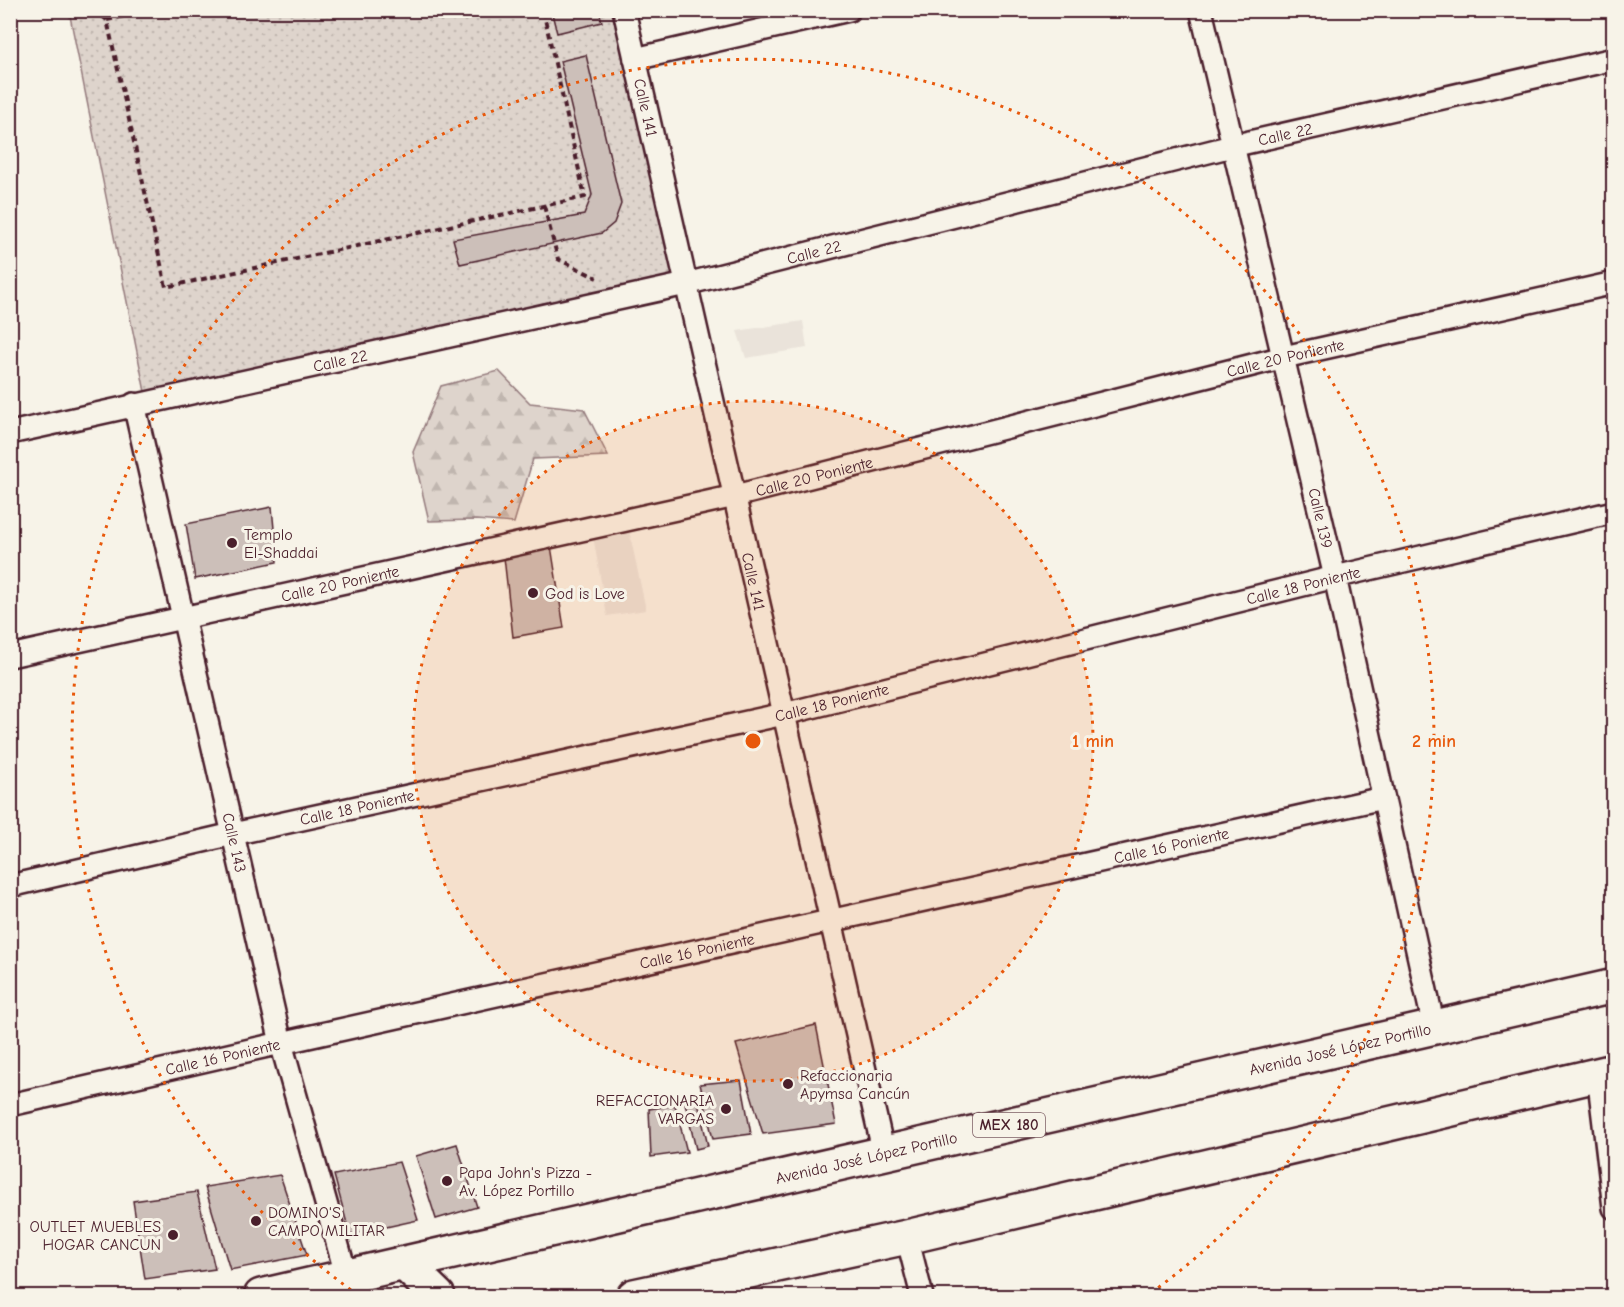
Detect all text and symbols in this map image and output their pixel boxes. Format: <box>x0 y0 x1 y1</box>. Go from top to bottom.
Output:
street label: Calle 141 <box>630 77 660 138</box>
street label: Calle 22 <box>1257 120 1314 150</box>
street label: Calle 22 <box>785 237 843 268</box>
street label: Calle 20 Poniente <box>1225 336 1346 381</box>
street label: Calle 22 <box>311 346 369 376</box>
street label: Calle 20 Poniente <box>754 453 875 500</box>
street label: Calle 139 <box>1304 486 1336 550</box>
place label: Templo El-Shaddai <box>244 526 318 562</box>
marker: Templo El-Shaddai <box>225 536 239 550</box>
street label: Calle 141 <box>738 551 768 612</box>
street label: Calle 20 Poniente <box>280 562 401 606</box>
street label: Calle 18 Poniente <box>1245 563 1362 609</box>
place label: God is Love <box>545 585 625 603</box>
marker: God is Love <box>526 586 540 600</box>
street label: Calle 18 Poniente <box>773 680 891 726</box>
centre of rings <box>743 731 763 751</box>
text: 1 min <box>1072 731 1114 752</box>
text: 2 min <box>1412 731 1456 752</box>
street label: Calle 18 Poniente <box>298 787 416 829</box>
street label: Calle 143 <box>218 811 249 874</box>
street label: Calle 16 Poniente <box>1112 825 1231 868</box>
street label: Calle 16 Poniente <box>638 930 756 973</box>
street label: Avenida José López Portillo <box>1248 1020 1433 1079</box>
street label: Calle 16 Poniente <box>164 1036 282 1079</box>
place label: Refaccionaria Apymsa Cancún <box>800 1067 910 1103</box>
marker: Refaccionaria Apymsa Cancún <box>781 1077 795 1091</box>
place label: REFACCIONARIA VARGAS <box>596 1092 714 1128</box>
marker: REFACCIONARIA VARGAS <box>719 1102 733 1116</box>
road number: MEX 180 <box>973 1113 1045 1137</box>
street label: Avenida José López Portillo <box>774 1129 959 1188</box>
place label: Papa John's Pizza - Av. López Portillo <box>459 1164 592 1200</box>
marker: Papa John's Pizza - Av. López Portillo <box>440 1174 454 1188</box>
place label: DOMINO'S CAMPO MILITAR <box>268 1204 385 1240</box>
marker: DOMINO'S CAMPO MILITAR <box>249 1214 263 1228</box>
place label: OUTLET MUEBLES HOGAR CANCUN <box>29 1218 161 1254</box>
marker: OUTLET MUEBLES HOGAR CANCUN <box>166 1228 180 1242</box>

